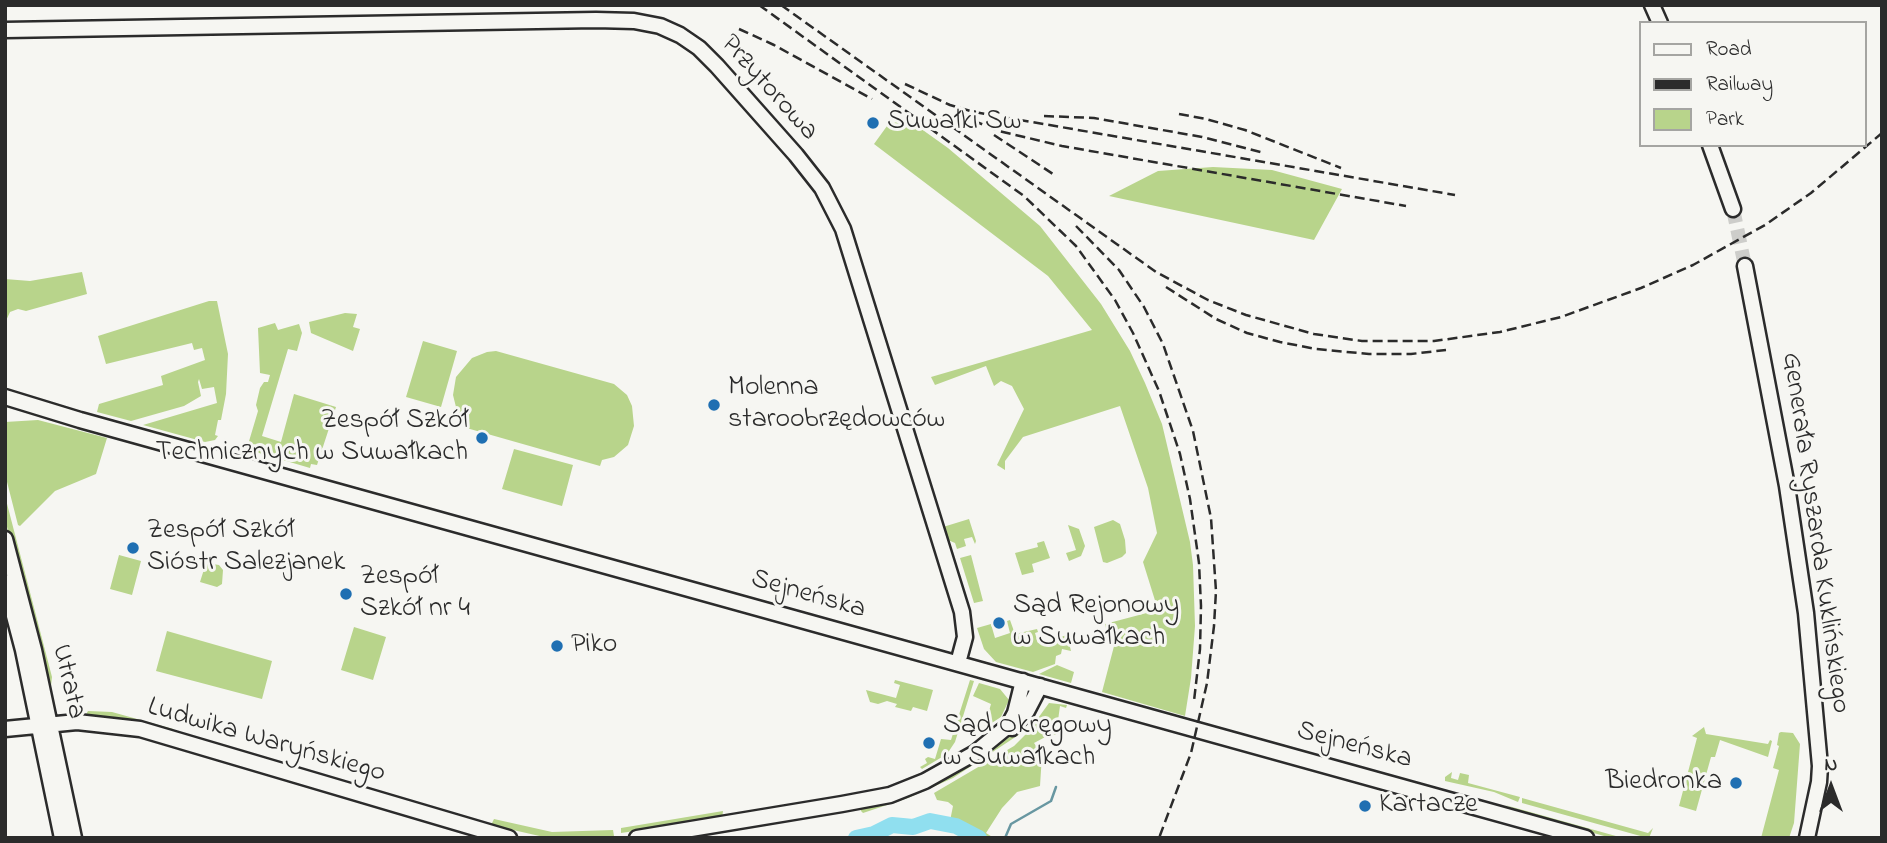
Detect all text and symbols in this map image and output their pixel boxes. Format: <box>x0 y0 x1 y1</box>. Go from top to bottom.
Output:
legend <box>1638 21 1866 147</box>
street label: Przytorowa <box>712 29 824 149</box>
text: Road <box>1706 35 1752 65</box>
text: Railway <box>1706 70 1773 100</box>
text: Park <box>1706 105 1744 135</box>
place label: Suwałki Sw <box>887 106 1021 140</box>
marker: Suwałki Sw <box>865 115 881 131</box>
street label: Generała Ryszarda Kuklińskiego <box>1772 350 1856 716</box>
place label: Molenna staroobrzędowców <box>728 372 945 438</box>
marker: Molenna staroobrzędowców <box>706 397 722 413</box>
place label: Zespół Szkół Technicznych w Suwałkach <box>155 405 468 471</box>
marker: Zespół Szkół Technicznych w Suwałkach <box>474 430 490 446</box>
place label: Zespół Szkół Sióstr Salezjanek <box>147 515 345 581</box>
marker: Zespół Szkół Sióstr Salezjanek <box>125 540 141 556</box>
place label: Zespół Szkół nr 4 <box>360 561 470 627</box>
street label: Sejneńska <box>747 564 869 628</box>
marker: Zespół Szkół nr 4 <box>338 586 354 602</box>
place label: Sąd Rejonowy w Suwałkach <box>1013 590 1179 656</box>
marker: Sąd Rejonowy w Suwałkach <box>991 615 1007 631</box>
place label: Piko <box>571 629 617 663</box>
marker: Piko <box>549 638 565 654</box>
street label: Utrata <box>42 641 92 723</box>
street label: Ludwika Waryńskiego <box>143 692 389 792</box>
place label: Sąd Okręgowy w Suwałkach <box>943 710 1112 776</box>
street label: Sejneńska <box>1293 716 1415 778</box>
marker: Sąd Okręgowy w Suwałkach <box>921 735 937 751</box>
north arrow <box>1796 752 1866 822</box>
text: N <box>1825 752 1837 779</box>
place label: Biedronka <box>1605 766 1722 800</box>
marker: Biedronka <box>1728 775 1744 791</box>
place label: Kartacze <box>1379 789 1478 823</box>
marker: Kartacze <box>1357 798 1373 814</box>

